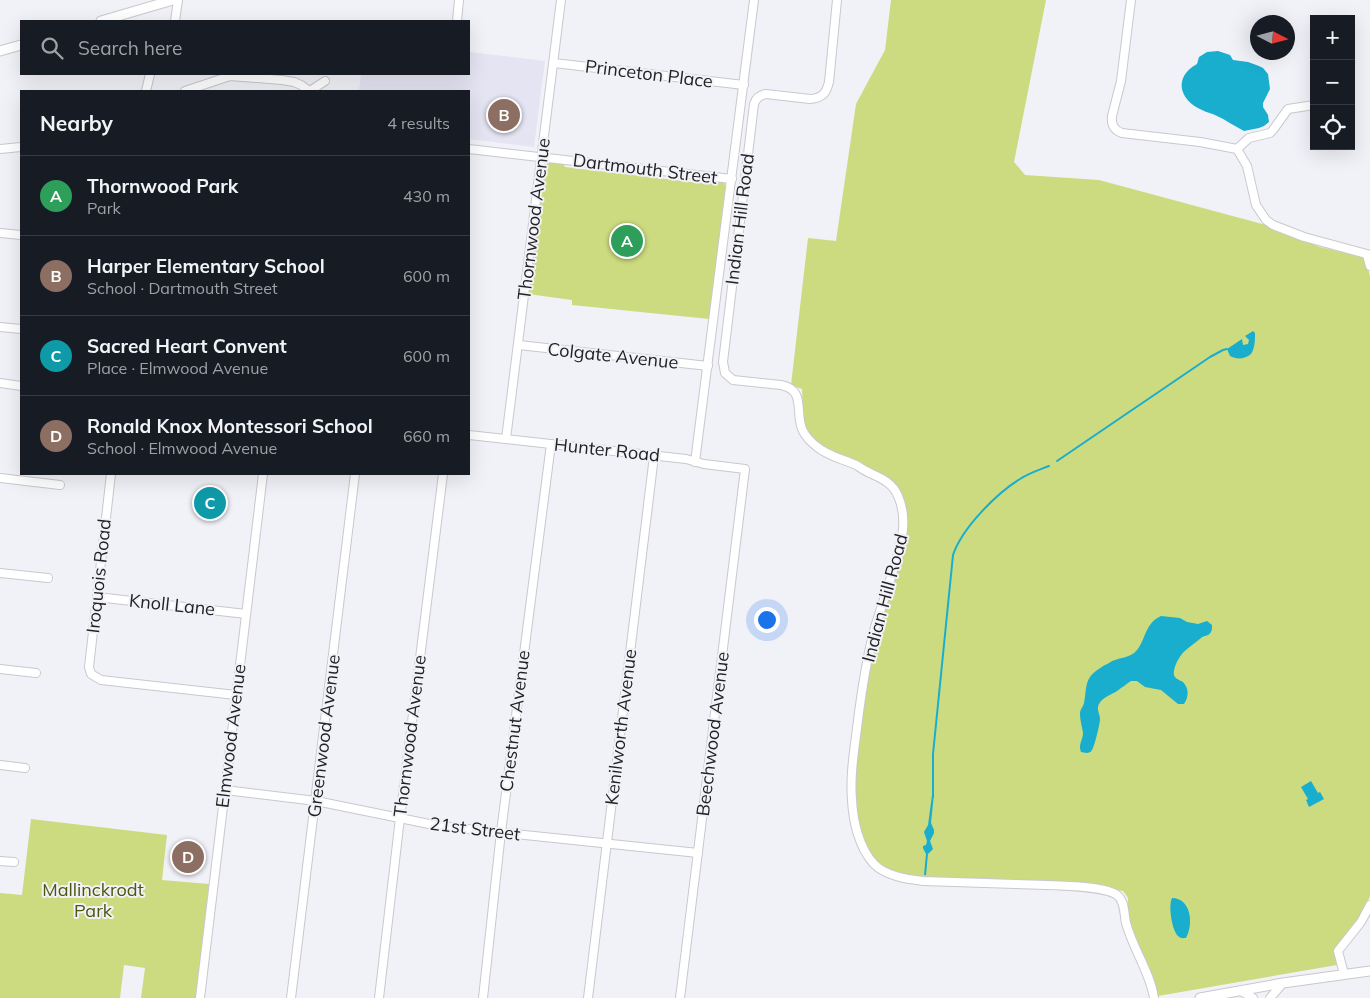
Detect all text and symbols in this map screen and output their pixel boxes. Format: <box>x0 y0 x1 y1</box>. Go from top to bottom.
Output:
north arrow <box>1250 15 1295 60</box>
map controls <box>1310 15 1355 150</box>
button: + <box>1310 15 1355 60</box>
search box <box>20 20 470 75</box>
icon: search <box>38 34 66 62</box>
text: Search here <box>78 36 182 60</box>
street label: Princeton Place <box>584 54 714 93</box>
button: − <box>1310 60 1355 105</box>
pin: B <box>488 96 520 134</box>
button: locate <box>1310 105 1355 150</box>
text: Nearby <box>40 110 113 136</box>
text: 4 results <box>387 113 450 133</box>
street label: Thornwood Avenue <box>512 137 555 301</box>
street label: Dartmouth Street <box>572 148 719 189</box>
street label: Indian Hill Road <box>720 152 759 286</box>
text: Thornwood Park <box>87 174 238 198</box>
text: A <box>50 186 62 206</box>
text: 430 m <box>403 186 450 206</box>
text: Park <box>87 198 121 218</box>
pin: A <box>611 222 643 260</box>
text: Harper Elementary School <box>87 254 325 278</box>
text: B <box>50 266 62 286</box>
text: 600 m <box>403 266 450 286</box>
text: School · Dartmouth Street <box>87 278 278 298</box>
text: Sacred Heart Convent <box>87 334 287 358</box>
street label: Colgate Avenue <box>547 337 680 374</box>
text: C <box>51 346 61 366</box>
text: 600 m <box>403 346 450 366</box>
text: Place · Elmwood Avenue <box>87 358 268 378</box>
text: Ronald Knox Montessori School <box>87 414 373 438</box>
text: D <box>50 426 62 446</box>
text: 660 m <box>403 426 450 446</box>
street label: Hunter Road <box>553 433 661 466</box>
text: School · Elmwood Avenue <box>87 438 277 458</box>
pin: C <box>194 484 226 522</box>
street label: Iroquois Road <box>81 518 116 634</box>
street label: Indian Hill Road <box>856 531 913 665</box>
street label: Knoll Lane <box>128 589 216 620</box>
your location <box>754 607 780 633</box>
street label: Kenilworth Avenue <box>600 648 641 806</box>
street label: Chestnut Avenue <box>494 649 535 793</box>
street label: Beechwood Avenue <box>691 650 734 817</box>
street label: Greenwood Avenue <box>302 653 345 819</box>
street label: Thornwood Avenue <box>388 654 431 818</box>
street label: Elmwood Avenue <box>210 663 251 809</box>
street label: 21st Street <box>428 812 522 845</box>
pin: D <box>172 838 204 876</box>
park label: Mallinckrodt Park <box>42 878 144 922</box>

